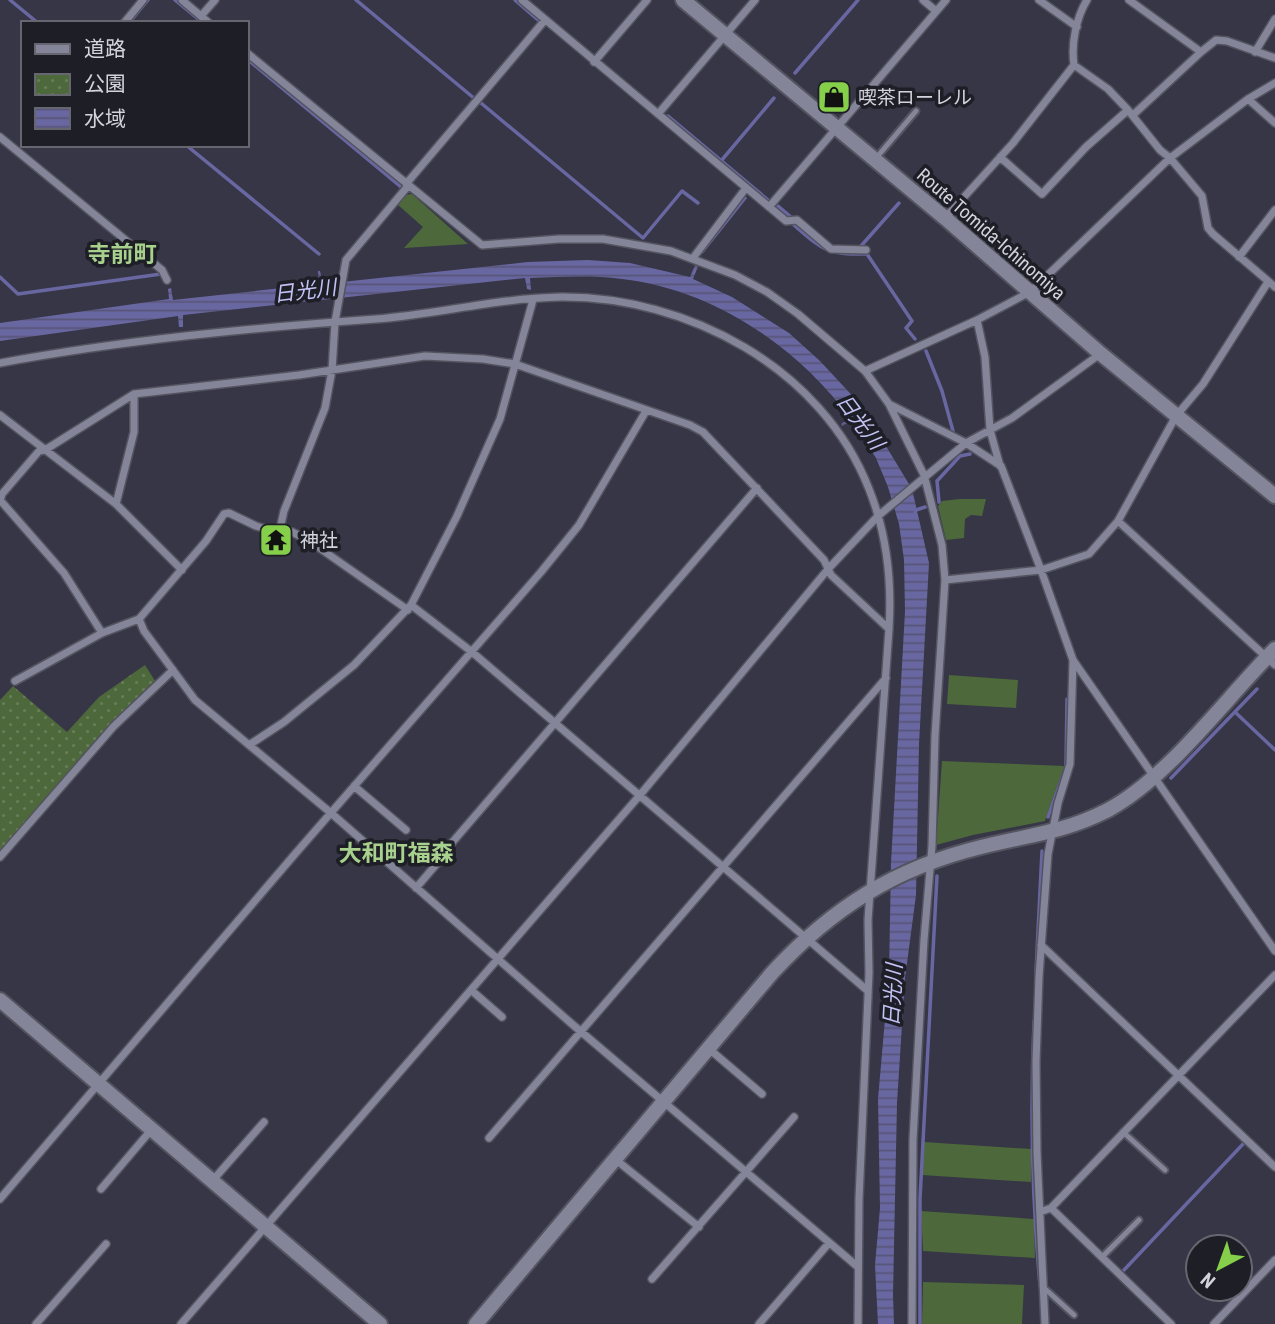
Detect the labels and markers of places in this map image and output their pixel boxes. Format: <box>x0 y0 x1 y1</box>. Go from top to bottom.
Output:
shop icon: 喫茶ローレル <box>815 78 853 116</box>
place label: 喫茶ローレル <box>858 86 972 109</box>
temple icon: 神社 <box>257 521 295 559</box>
place label: 神社 <box>300 529 338 552</box>

